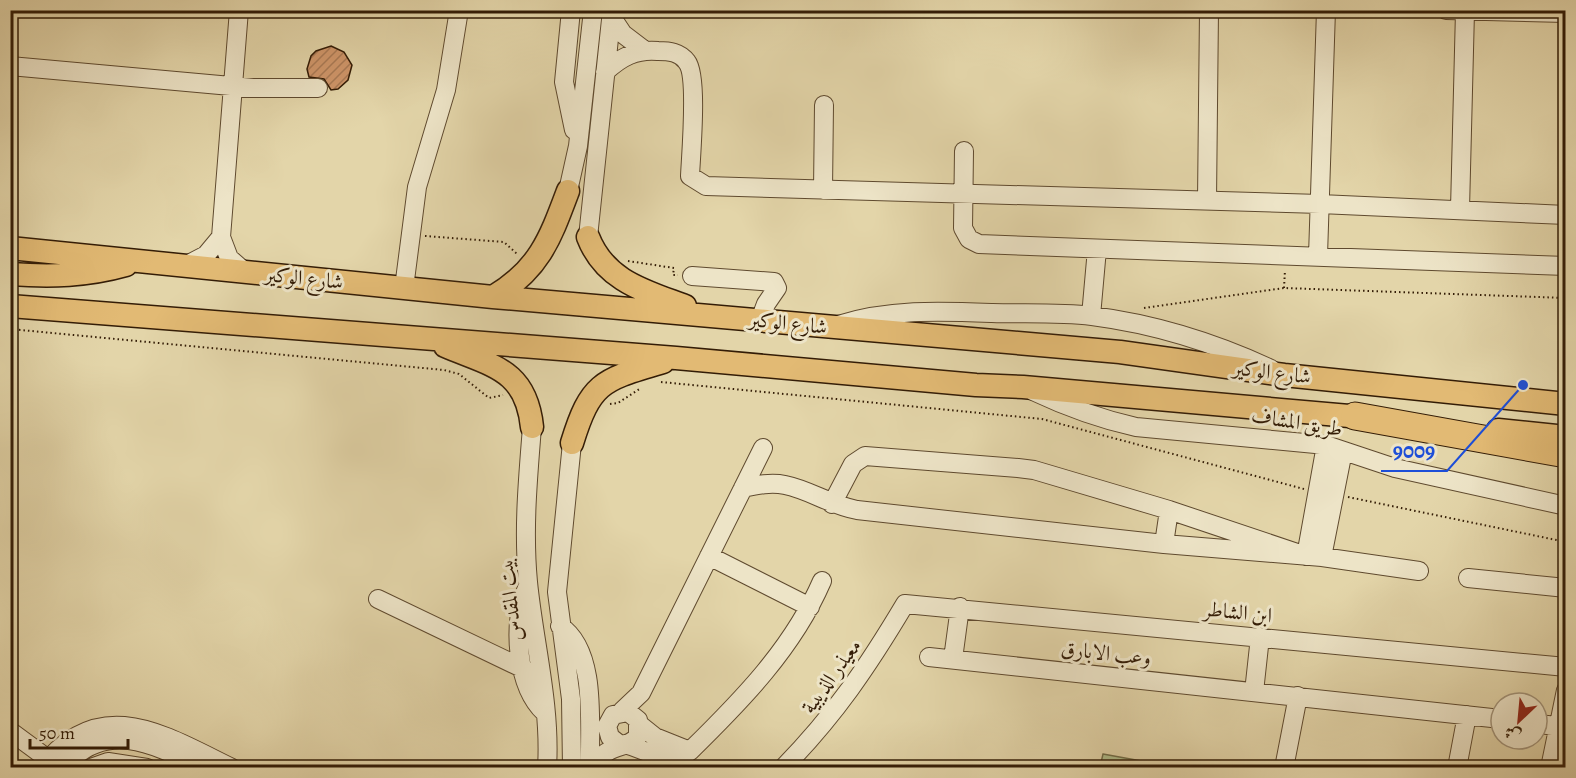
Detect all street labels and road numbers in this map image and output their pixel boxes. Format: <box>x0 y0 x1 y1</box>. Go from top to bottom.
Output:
street label: شارع الوكير <box>261 260 344 300</box>
street label: شارع الوكير <box>745 305 828 345</box>
street label: شارع الوكير <box>1229 353 1313 395</box>
street label: طريق المشاف <box>1249 401 1345 443</box>
street label: بيت المقدس <box>491 557 529 643</box>
street label: ابن الشاطر <box>1200 594 1274 630</box>
street label: معيذر الذيبية <box>794 633 868 719</box>
street label: وعب الابارق <box>1059 634 1153 672</box>

